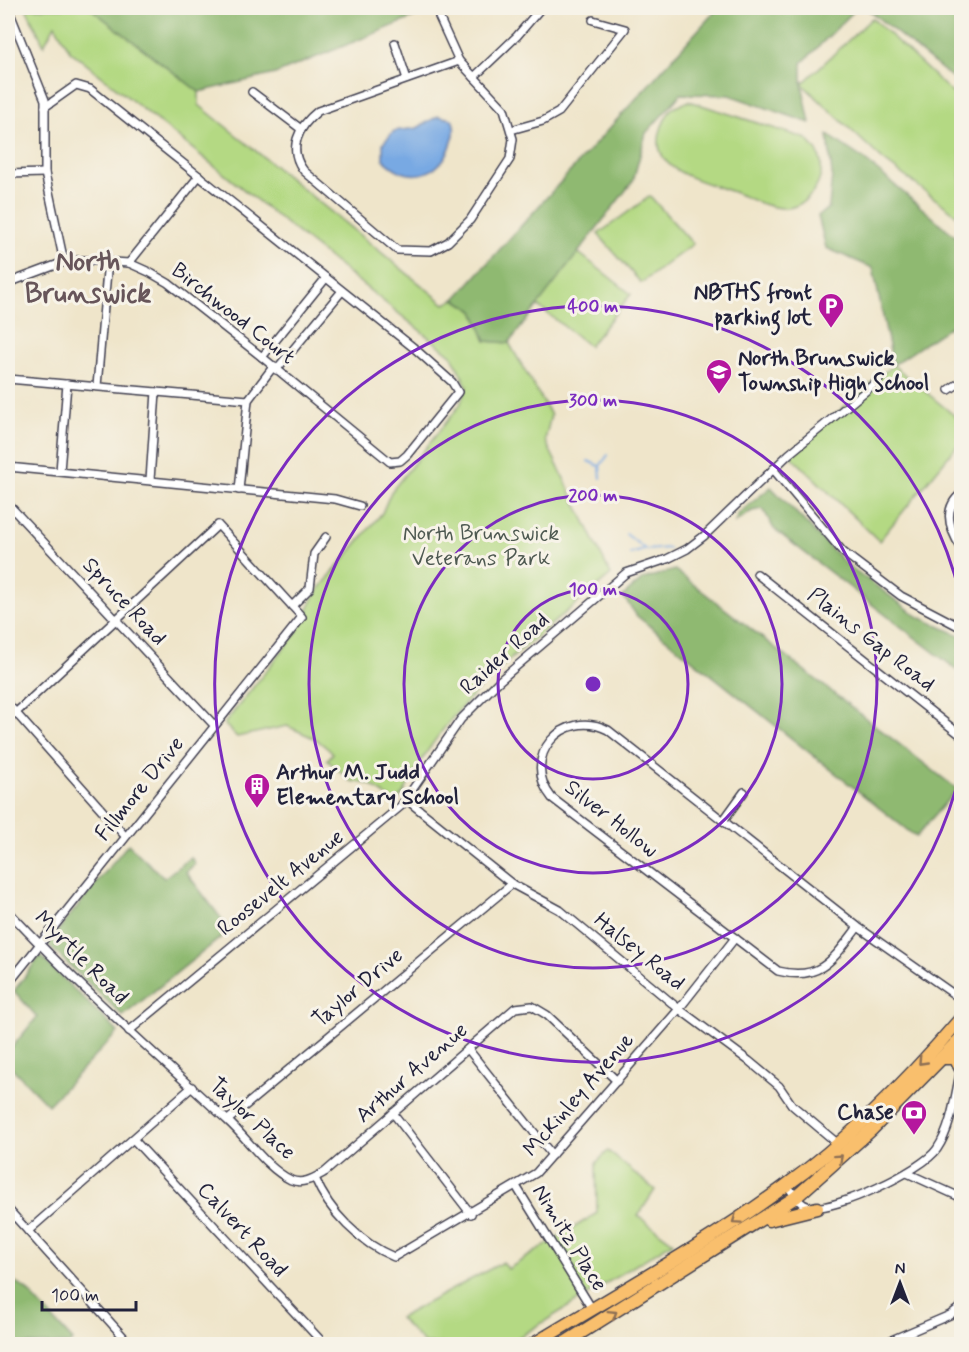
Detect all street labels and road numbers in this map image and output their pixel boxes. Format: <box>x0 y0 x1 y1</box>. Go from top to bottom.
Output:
street label: Birchwood Court <box>165 257 301 371</box>
street label: Spruce Road <box>76 552 172 652</box>
street label: Plains Gap Road <box>802 581 940 699</box>
street label: Raider Road <box>454 606 556 702</box>
street label: Fillmore Drive <box>89 731 191 847</box>
street label: Silver Hollow <box>559 774 663 864</box>
street label: Roosevelt Avenue <box>212 823 350 943</box>
street label: Myrtle Road <box>28 905 134 1011</box>
street label: Halsey Road <box>588 907 690 997</box>
street label: Taylor Drive <box>307 942 409 1034</box>
street label: Arthur Avenue <box>350 1017 474 1129</box>
street label: McKinley Avenue <box>517 1027 641 1163</box>
street label: Taylor Place <box>203 1072 301 1166</box>
street label: Calvert Road <box>191 1176 293 1284</box>
street label: Nimitz Place <box>525 1179 613 1297</box>

